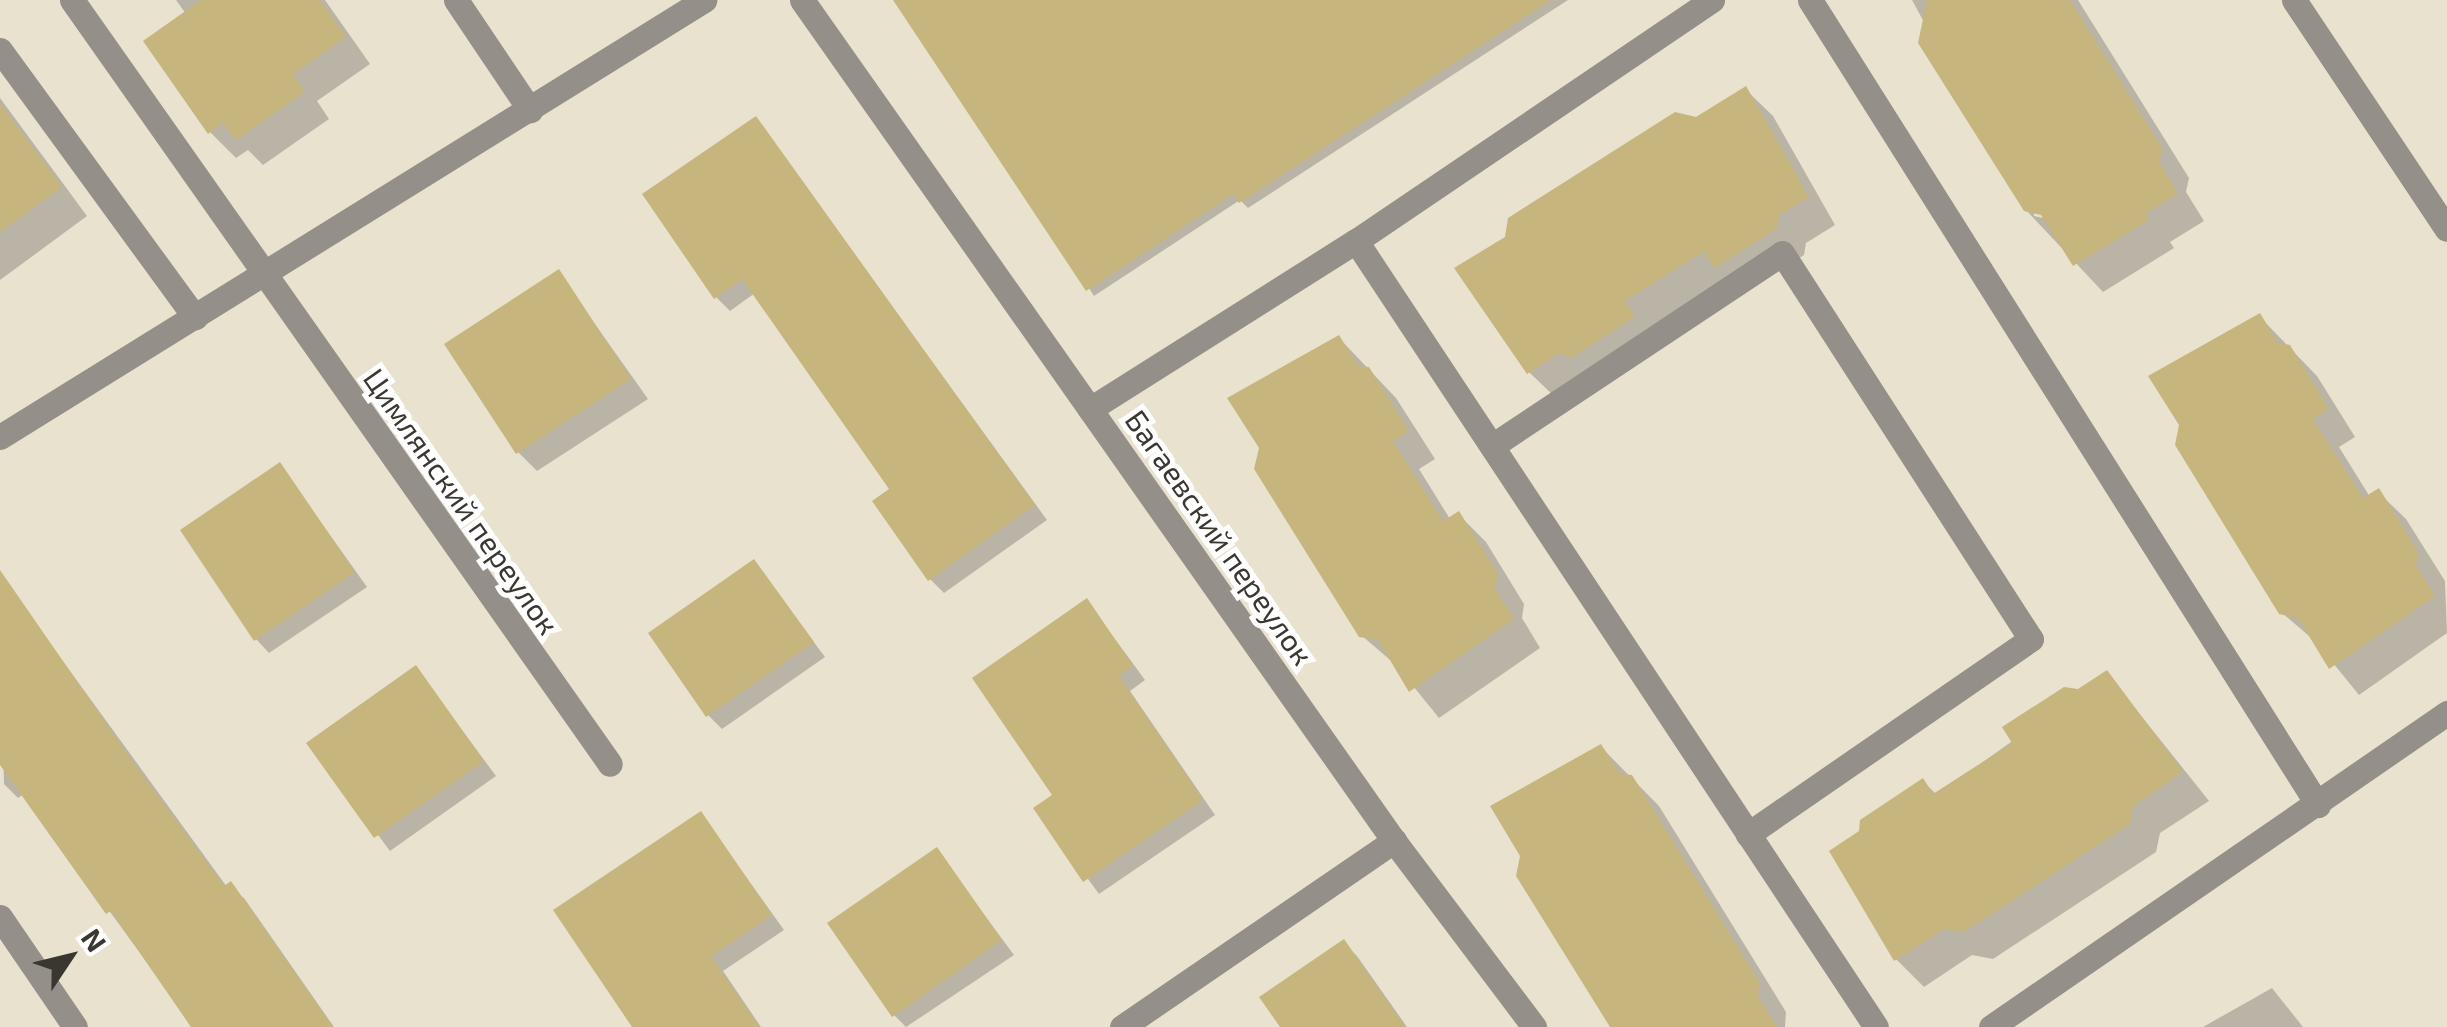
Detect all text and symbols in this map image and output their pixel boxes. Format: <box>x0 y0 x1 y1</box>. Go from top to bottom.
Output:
street label: Цимлянский переулок <box>357 361 567 641</box>
street label: Багаевский переулок <box>1118 403 1322 671</box>
north arrow <box>20 907 120 1007</box>
text: N <box>75 922 114 958</box>

